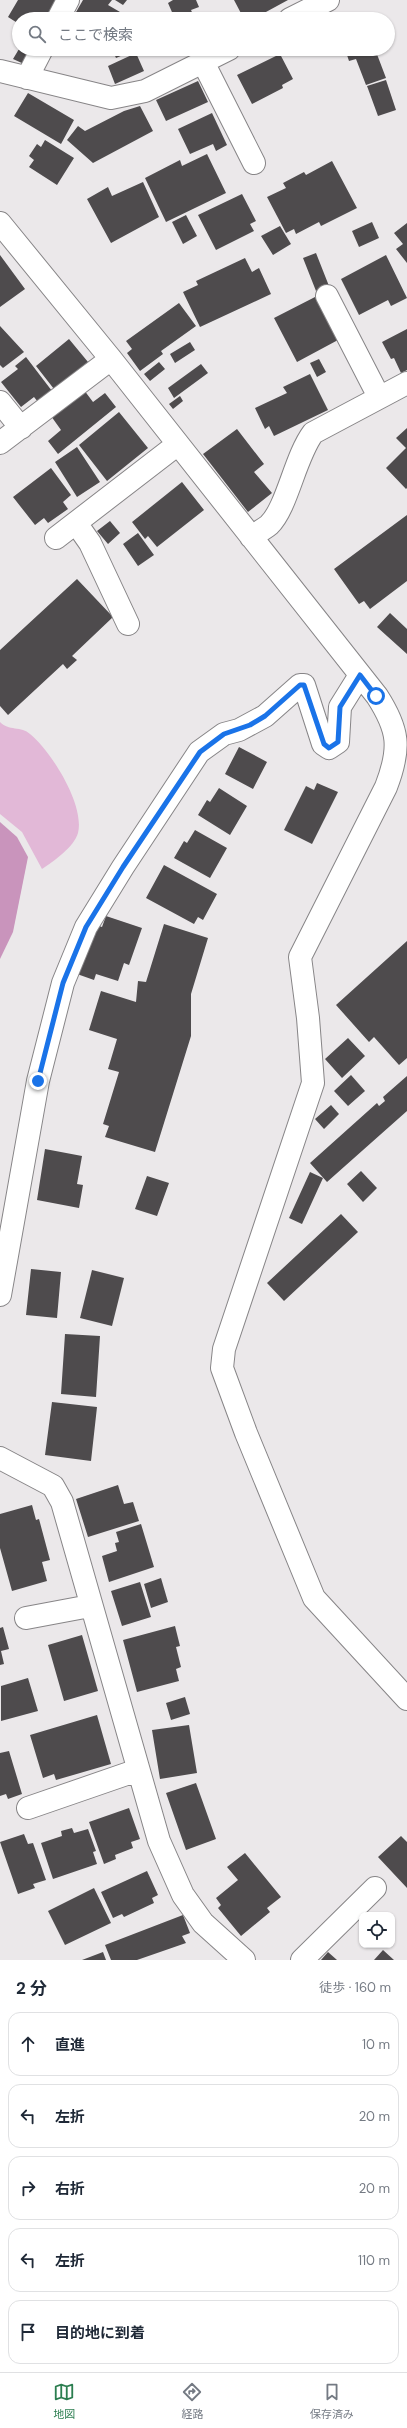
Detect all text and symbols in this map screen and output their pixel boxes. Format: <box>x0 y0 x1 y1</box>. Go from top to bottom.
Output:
search box <box>12 12 395 56</box>
icon: search <box>26 23 48 45</box>
text: ここで検索 <box>58 25 133 45</box>
route start <box>367 687 385 705</box>
route end <box>29 1072 47 1090</box>
map controls <box>359 1912 395 1948</box>
button: locate <box>359 1912 395 1948</box>
text: 2 分 <box>16 1977 47 1999</box>
text: 徒歩 · 160 m <box>319 1979 391 1996</box>
icon: ahead <box>17 2033 39 2055</box>
text: 直進 <box>55 2035 85 2055</box>
text: 10 m <box>362 2036 390 2053</box>
icon: left <box>17 2105 39 2127</box>
text: 左折 <box>55 2107 85 2127</box>
text: 20 m <box>359 2108 390 2125</box>
icon: right <box>17 2177 39 2199</box>
text: 右折 <box>55 2179 85 2199</box>
text: 20 m <box>359 2180 390 2197</box>
icon: left <box>17 2249 39 2271</box>
text: 左折 <box>55 2251 85 2271</box>
text: 110 m <box>358 2252 390 2269</box>
icon: arrive <box>17 2321 39 2343</box>
text: 目的地に到着 <box>55 2323 145 2343</box>
tab: 地図 <box>53 2381 75 2421</box>
tab: 経路 <box>181 2381 203 2421</box>
tab: 保存済み <box>310 2381 354 2421</box>

